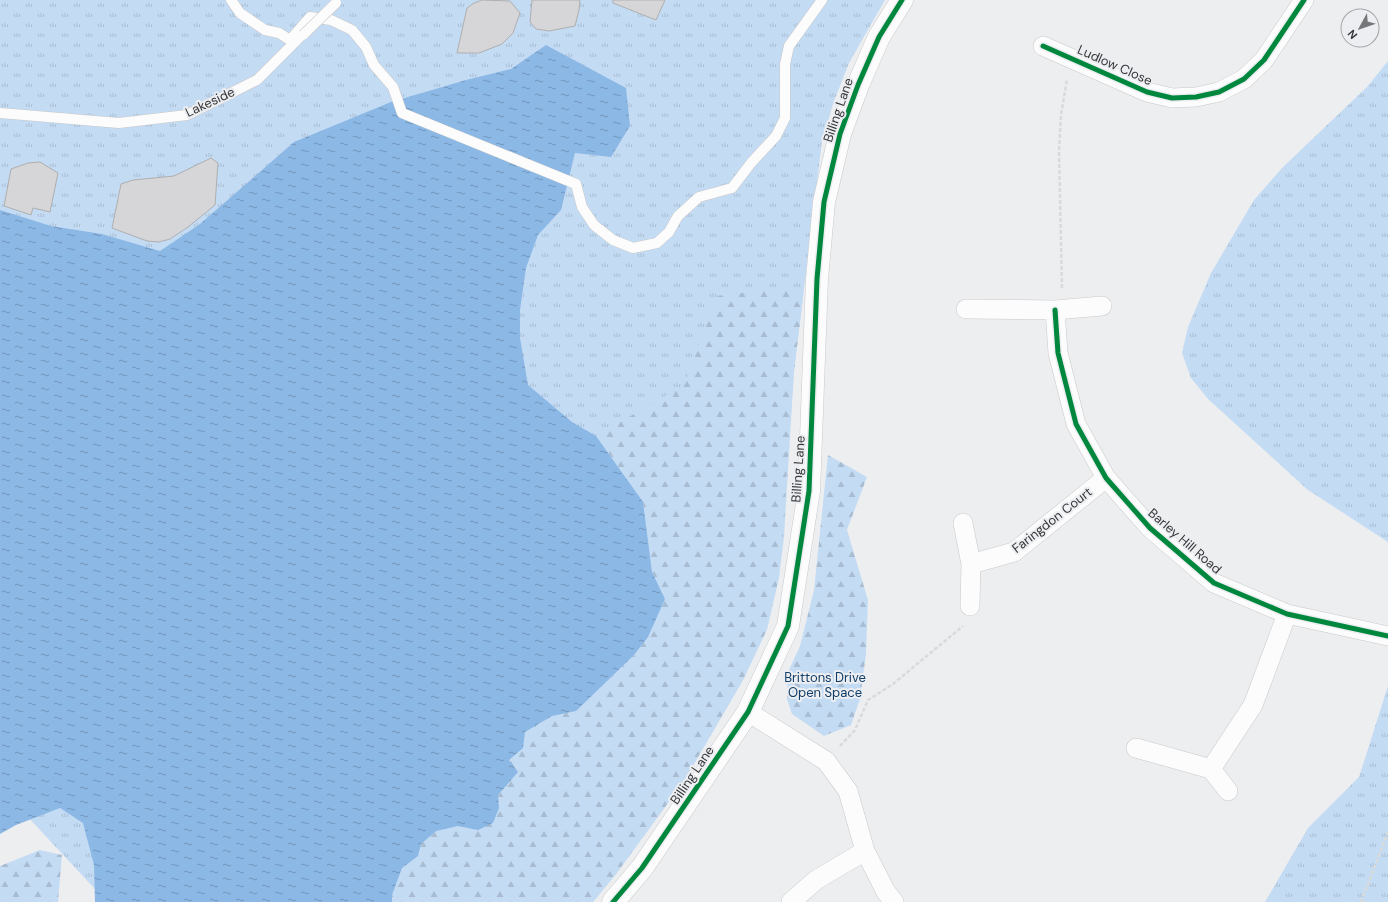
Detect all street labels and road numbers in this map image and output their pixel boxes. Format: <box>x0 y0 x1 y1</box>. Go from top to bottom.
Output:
street label: Ludlow Close <box>1075 41 1155 89</box>
street label: Billing Lane <box>819 76 857 144</box>
street label: Lakeside <box>183 83 237 121</box>
street label: Billing Lane <box>787 435 809 503</box>
street label: Faringdon Court <box>1008 483 1096 557</box>
street label: Barley Hill Road <box>1145 504 1225 578</box>
street label: Billing Lane <box>666 743 718 807</box>

